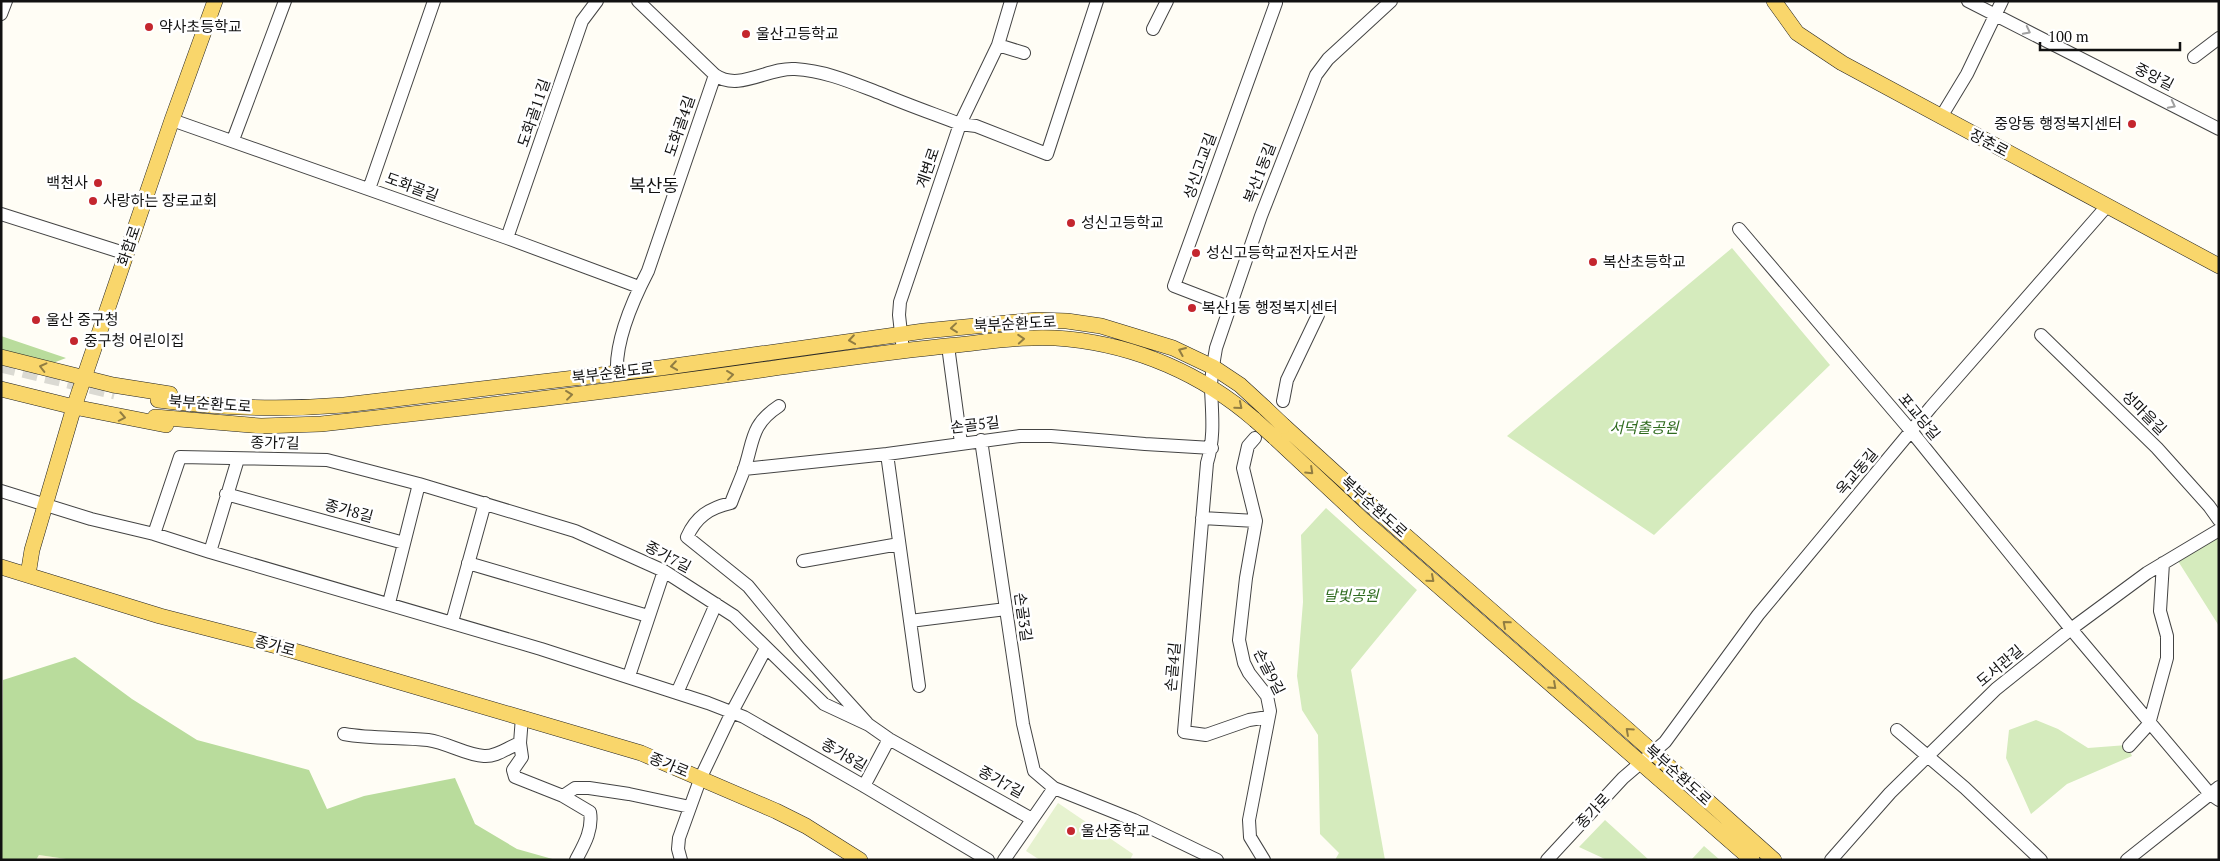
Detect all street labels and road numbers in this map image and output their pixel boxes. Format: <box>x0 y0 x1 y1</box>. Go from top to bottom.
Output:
street label: 중앙길 <box>2131 58 2177 94</box>
street label: 도화골11길 <box>512 76 554 150</box>
street label: 도화골4길 <box>659 93 699 159</box>
street label: 장춘로 <box>1966 124 2012 161</box>
street label: 성신고교길 <box>1178 130 1220 202</box>
street label: 복산1동길 <box>1238 140 1280 206</box>
street label: 계변로 <box>911 145 943 191</box>
street label: 도화골길 <box>383 167 442 205</box>
street label: 화합로 <box>112 223 144 269</box>
street label: 북부순환도로 <box>973 311 1057 335</box>
street label: 북부순환도로 <box>571 357 655 387</box>
street label: 성마을길 <box>2118 386 2171 439</box>
street label: 포교당길 <box>1894 389 1945 444</box>
street label: 북부순환도로 <box>168 390 252 416</box>
street label: 손골5길 <box>949 411 1001 437</box>
street label: 종가7길 <box>250 432 300 452</box>
street label: 옥교동길 <box>1831 444 1882 499</box>
street label: 북부순환도로 <box>1337 471 1412 541</box>
street label: 종가8길 <box>323 494 376 526</box>
street label: 종가7길 <box>642 536 695 577</box>
street label: 손골3길 <box>1011 591 1037 643</box>
street label: 종가로 <box>253 630 298 660</box>
street label: 도서관길 <box>1972 640 2027 691</box>
street label: 손골4길 <box>1160 641 1184 692</box>
street label: 손골9길 <box>1250 645 1290 698</box>
street label: 종가8길 <box>818 733 871 775</box>
street label: 북부순환도로 <box>1641 739 1716 809</box>
street label: 종가로 <box>646 747 692 781</box>
street label: 종가7길 <box>975 760 1028 802</box>
street label: 종가로 <box>1571 788 1614 832</box>

